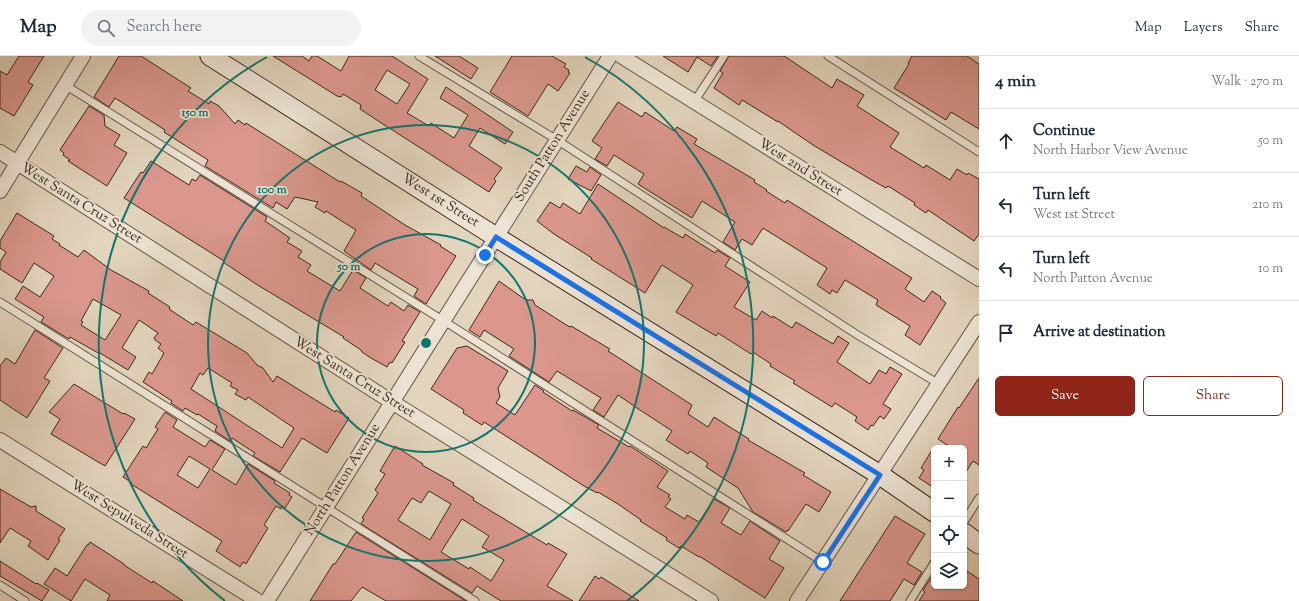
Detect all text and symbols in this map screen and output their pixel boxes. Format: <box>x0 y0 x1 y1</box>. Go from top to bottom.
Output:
search box <box>81 10 361 46</box>
text: Map <box>20 14 57 41</box>
icon: search <box>95 17 117 39</box>
text: Search here <box>127 17 202 38</box>
text: Map <box>1135 18 1162 38</box>
text: Layers <box>1184 18 1222 38</box>
text: Share <box>1244 18 1279 38</box>
text: 4 min <box>995 70 1036 94</box>
text: Walk · 270 m <box>1211 73 1283 91</box>
street label: South Patton Avenue <box>510 86 596 206</box>
text: 150 m <box>180 104 209 122</box>
text: Continue <box>1033 121 1095 142</box>
icon: ahead <box>995 130 1017 152</box>
text: 50 m <box>1258 132 1283 150</box>
street label: West 2nd Street <box>754 134 846 202</box>
text: North Harbor View Avenue <box>1033 142 1188 160</box>
street label: West Santa Cruz Street <box>16 158 146 250</box>
street label: West 1st Street <box>397 169 483 233</box>
text: 100 m <box>256 181 287 199</box>
text: Turn left <box>1033 185 1090 206</box>
icon: left <box>995 194 1017 216</box>
text: 210 m <box>1252 196 1283 214</box>
text: West 1st Street <box>1033 206 1115 224</box>
route end <box>476 246 494 264</box>
text: Turn left <box>1033 249 1090 270</box>
text: 50 m <box>337 258 361 276</box>
icon: left <box>995 258 1017 280</box>
text: 10 m <box>1258 260 1283 278</box>
text: North Patton Avenue <box>1033 270 1153 288</box>
icon: arrive <box>995 322 1017 344</box>
text: Arrive at destination <box>1033 322 1166 343</box>
street label: West Santa Cruz Street <box>289 332 419 424</box>
centre of rings <box>419 336 433 350</box>
button: Save <box>995 376 1135 416</box>
button: Share <box>1143 376 1283 416</box>
street label: North Patton Avenue <box>300 420 386 540</box>
map controls <box>931 445 967 589</box>
button: + <box>931 445 967 481</box>
street label: West Sepulveda Street <box>66 476 192 564</box>
button: − <box>931 481 967 517</box>
button: locate <box>931 517 967 553</box>
route start <box>814 553 832 571</box>
button: layers <box>931 553 967 589</box>

